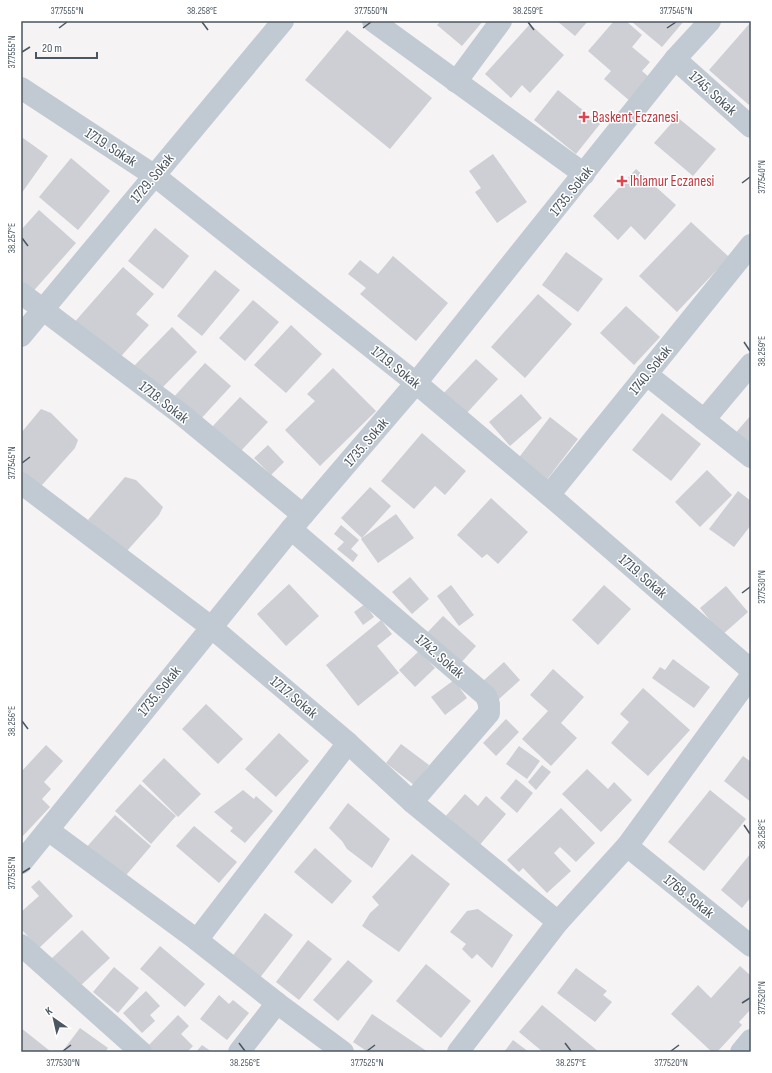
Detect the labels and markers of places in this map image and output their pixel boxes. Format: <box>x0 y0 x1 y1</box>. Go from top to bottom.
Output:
place label: Baskent Eczanesi <box>592 108 679 127</box>
marker: Baskent Eczanesi <box>579 112 589 122</box>
place label: Ihlamur Eczanesi <box>630 172 715 191</box>
marker: Ihlamur Eczanesi <box>617 176 627 186</box>

